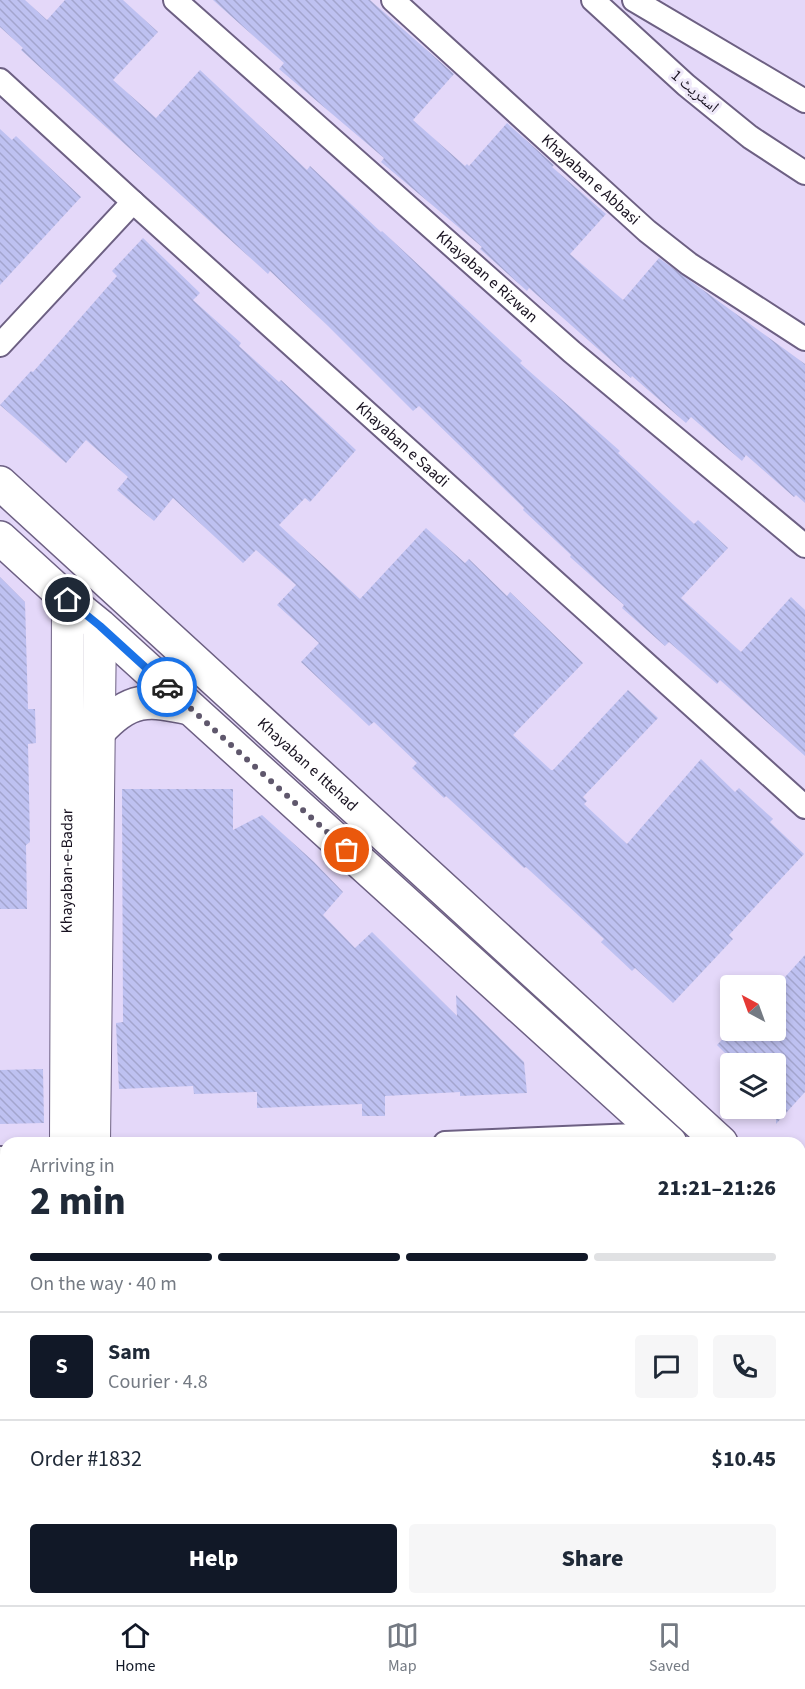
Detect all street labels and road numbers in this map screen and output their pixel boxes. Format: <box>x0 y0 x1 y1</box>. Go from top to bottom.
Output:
street label: اسٹریٹ 1 <box>666 64 724 118</box>
street label: Khayaban e Abbasi <box>536 129 645 230</box>
street label: Khayaban e Rizwan <box>431 226 543 328</box>
street label: Khayaban e Saadi <box>351 397 454 492</box>
street label: Khayaban e Ittehad <box>252 713 363 816</box>
street label: Khayaban-e-Badar <box>56 808 78 933</box>

